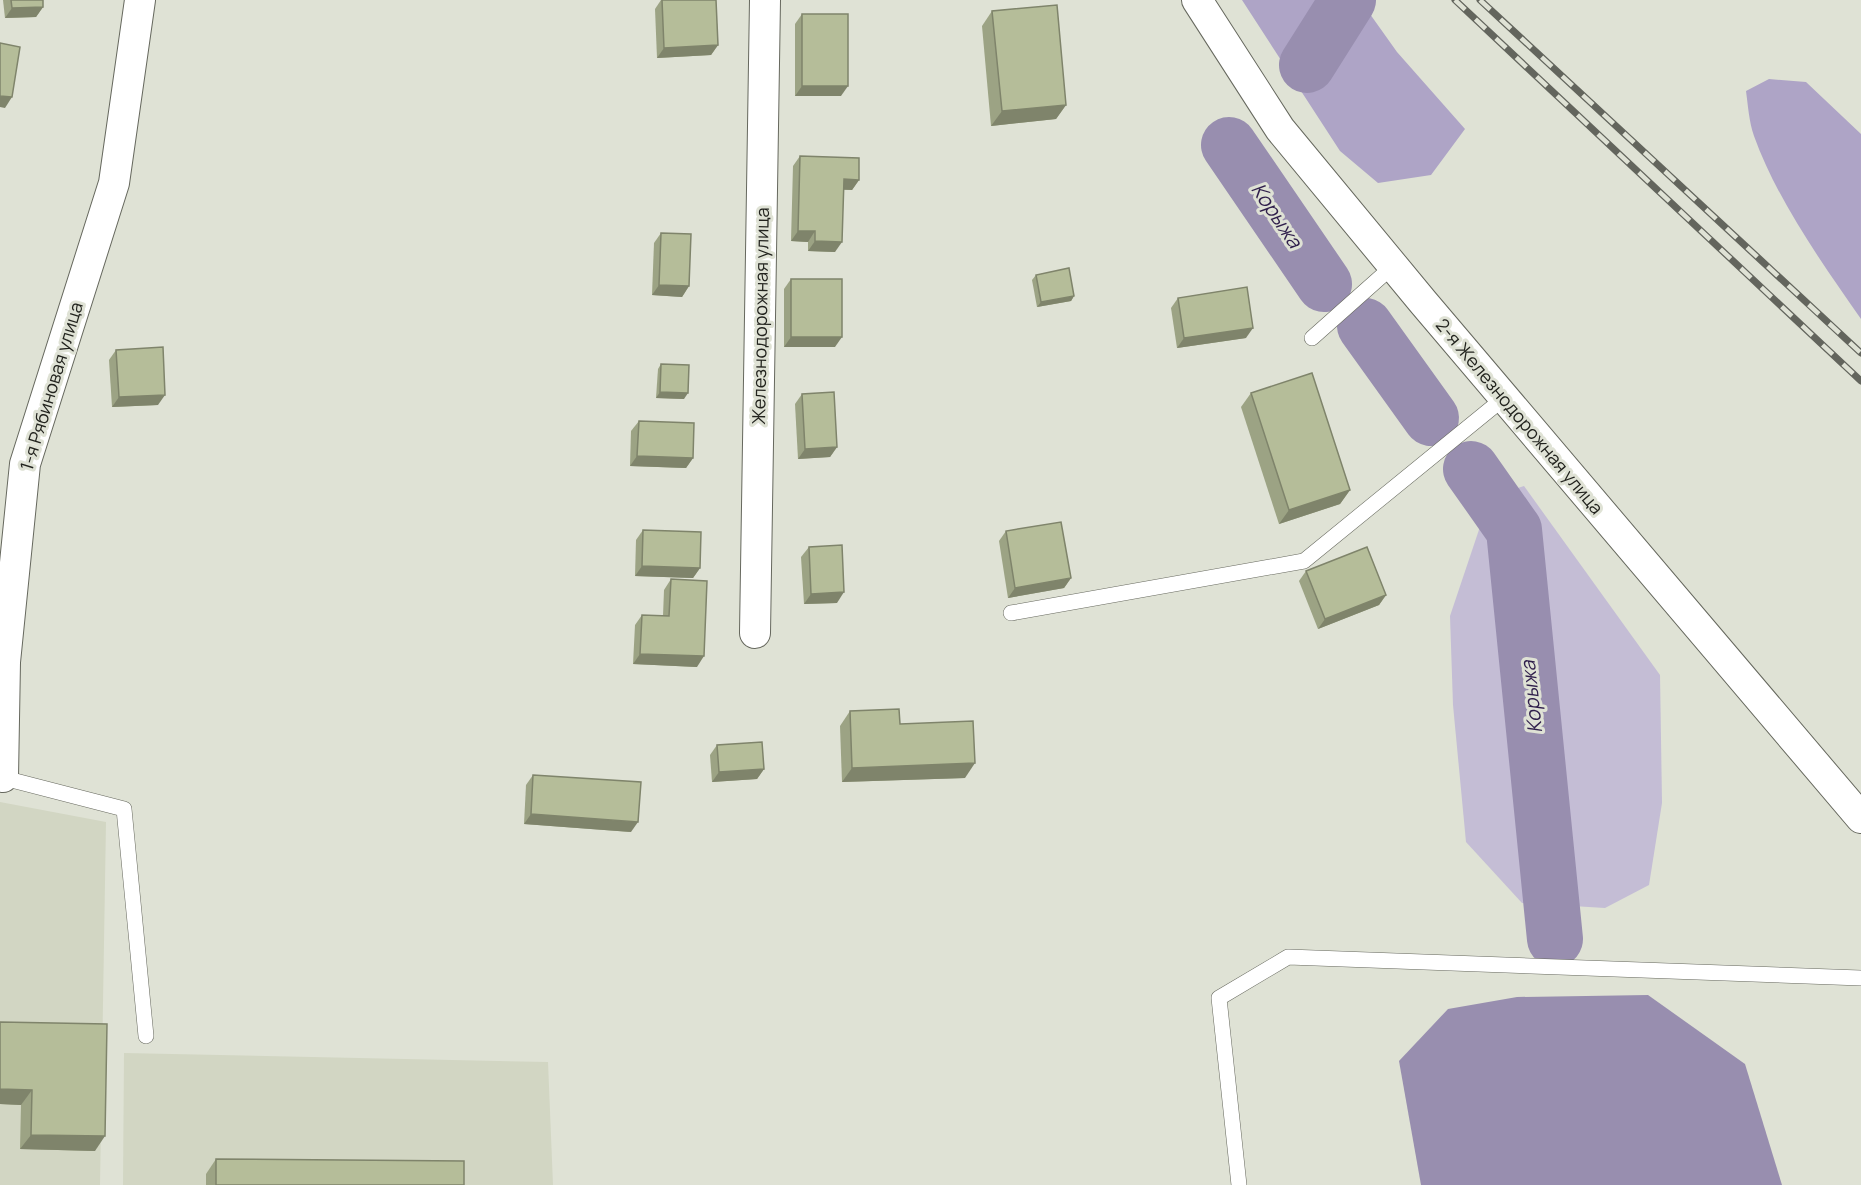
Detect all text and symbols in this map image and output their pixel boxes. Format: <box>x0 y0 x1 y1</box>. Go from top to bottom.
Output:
water label: Корыжа <box>1245 177 1309 253</box>
street label: Железнодорожная улица <box>746 207 774 425</box>
street label: 1-я Рябиновая улица <box>14 299 88 473</box>
street label: 2-я Железнодорожная улица <box>1431 313 1609 519</box>
water label: Корыжа <box>1514 658 1548 735</box>

